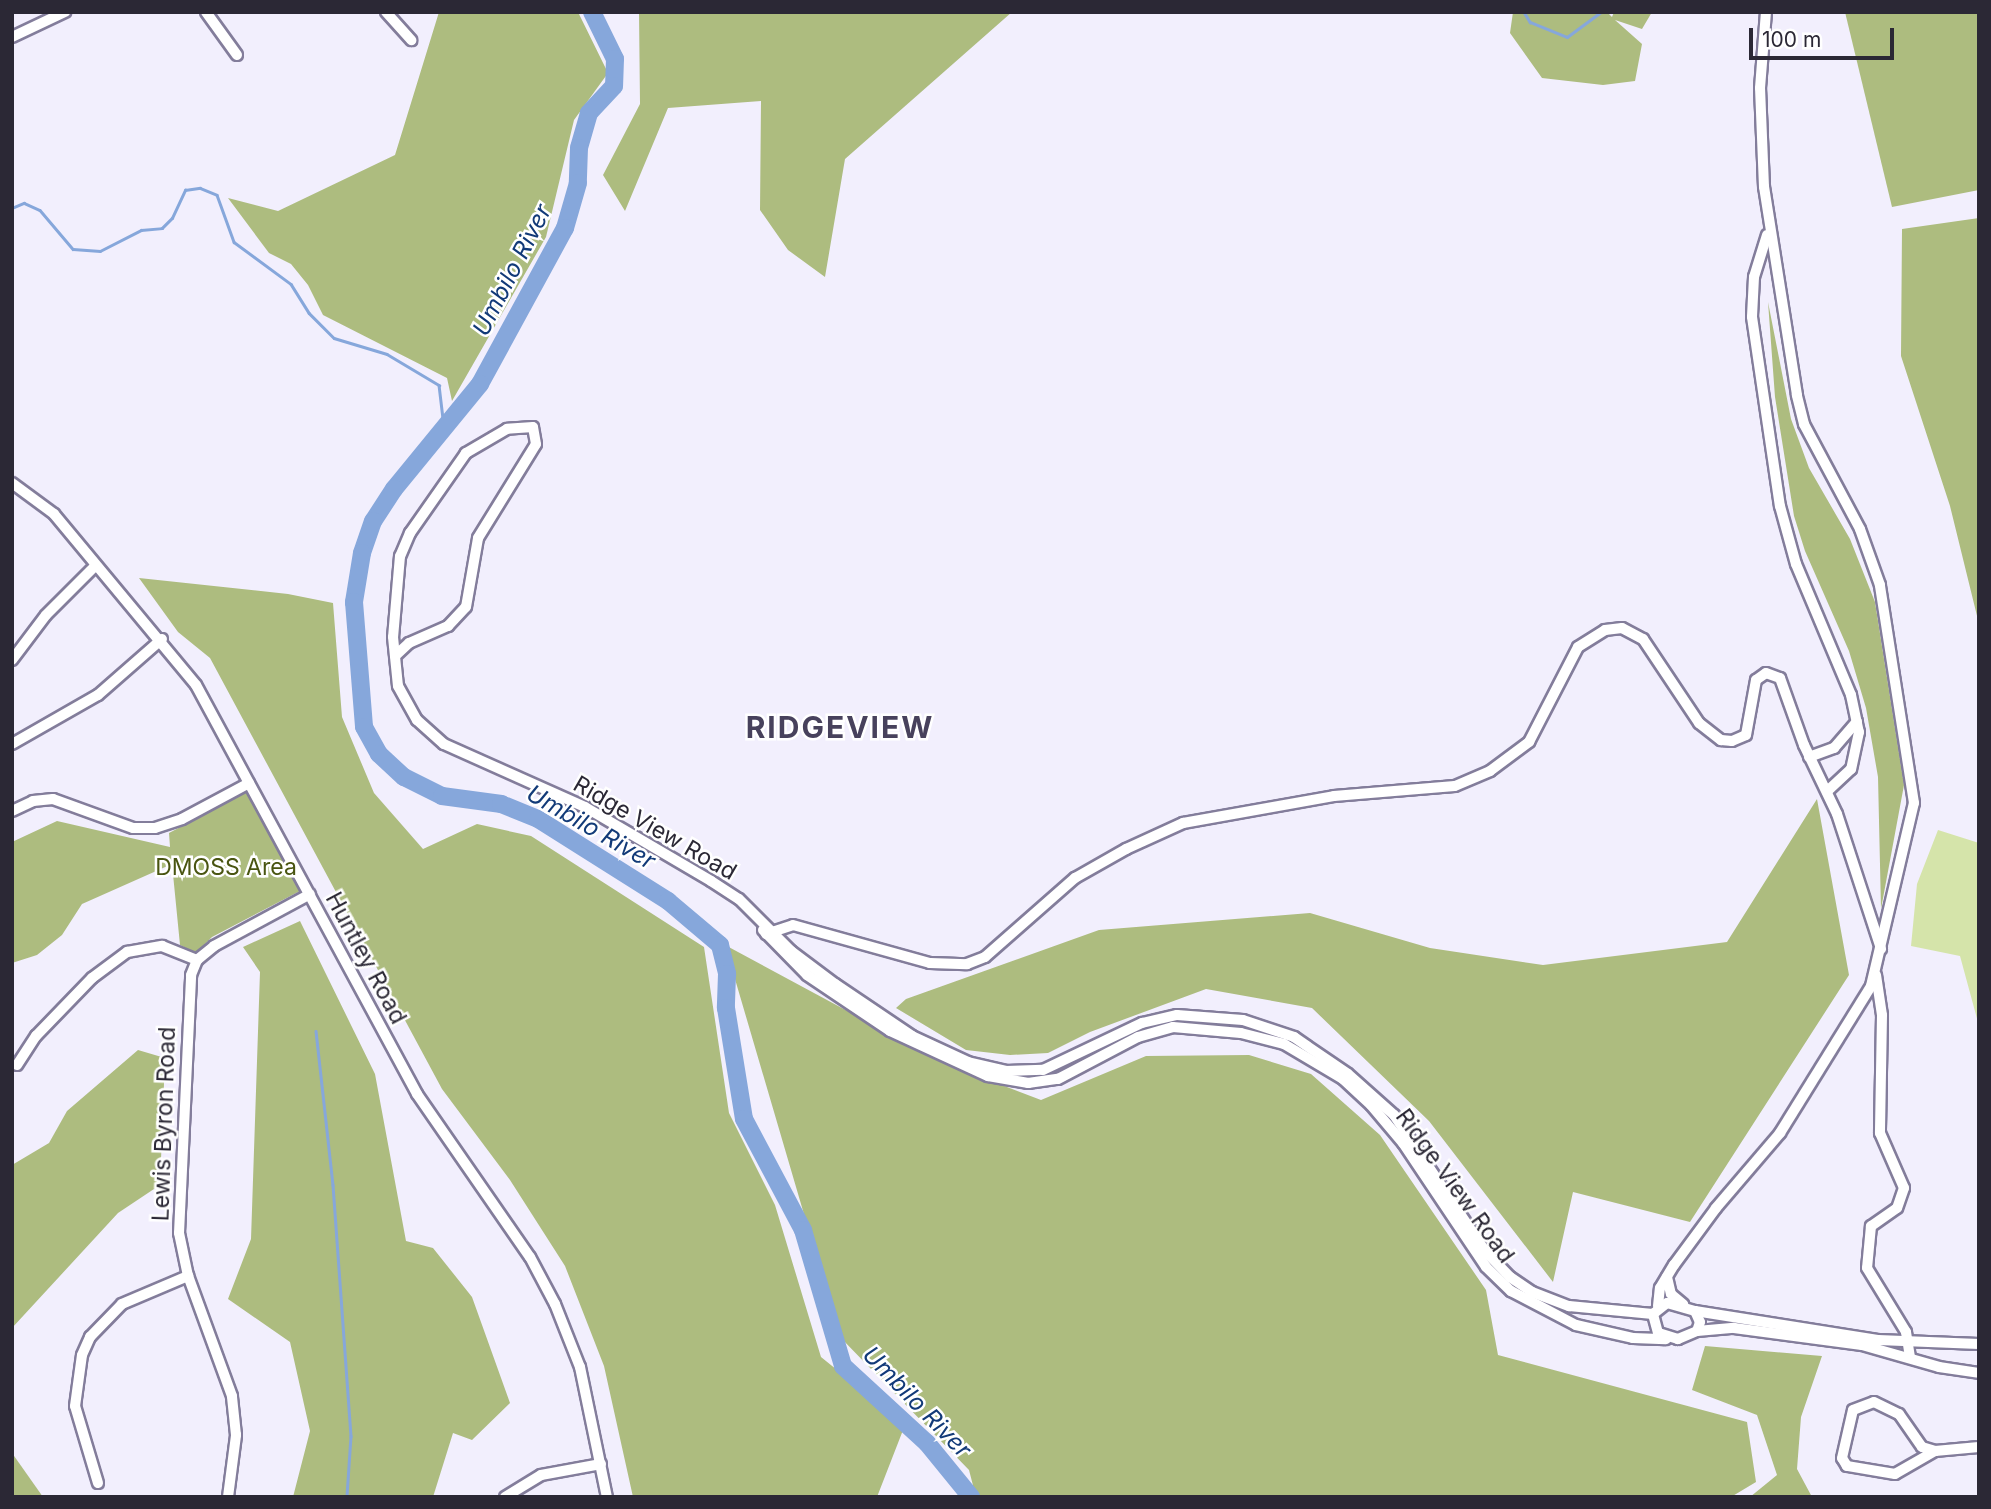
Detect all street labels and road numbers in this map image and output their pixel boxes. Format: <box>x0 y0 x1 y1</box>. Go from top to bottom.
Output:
street label: Ridge View Road <box>569 770 741 886</box>
street label: Huntley Road <box>320 887 412 1029</box>
street label: Lewis Byron Road <box>147 1026 181 1222</box>
street label: Ridge View Road <box>1390 1104 1520 1268</box>

